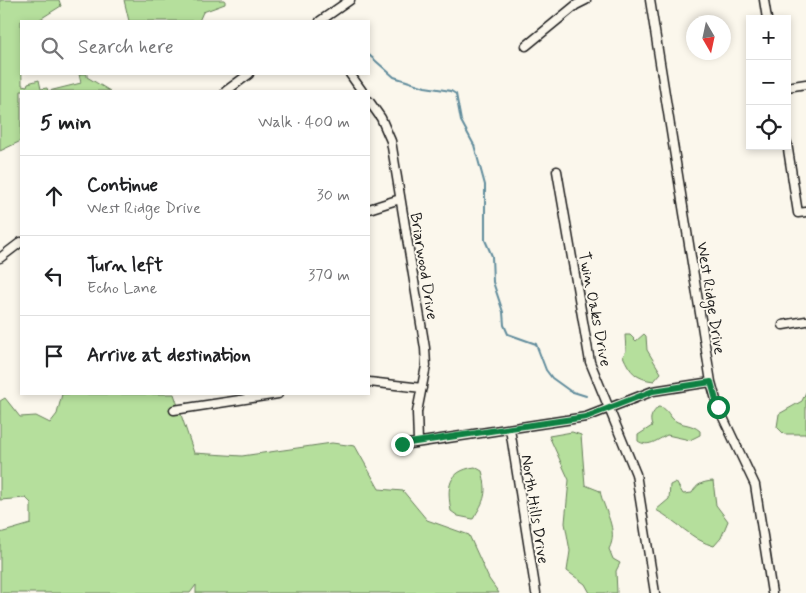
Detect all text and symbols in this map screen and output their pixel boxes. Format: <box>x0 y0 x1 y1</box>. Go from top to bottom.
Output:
north arrow <box>686 15 731 60</box>
map controls <box>746 15 791 150</box>
button: + <box>746 15 791 60</box>
search box <box>20 20 370 75</box>
icon: search <box>38 34 66 62</box>
text: Search here <box>78 35 174 60</box>
button: − <box>746 60 791 105</box>
button: locate <box>746 105 791 150</box>
text: 5 min <box>40 109 92 137</box>
text: Walk · 400 m <box>258 112 350 133</box>
text: Continue <box>87 173 158 198</box>
icon: ahead <box>40 182 68 210</box>
text: 30 m <box>317 185 350 206</box>
text: West Ridge Drive <box>87 198 201 219</box>
street label: Briarwood Drive <box>405 211 442 321</box>
street label: West Ridge Drive <box>690 240 730 356</box>
street label: Twin Oaks Drive <box>573 250 616 368</box>
text: Turn left <box>87 253 163 278</box>
icon: left <box>40 262 68 290</box>
text: 370 m <box>308 265 350 286</box>
text: Echo Lane <box>87 278 157 299</box>
icon: arrive <box>40 342 68 370</box>
text: Arrive at destination <box>87 343 251 368</box>
route start <box>707 396 730 419</box>
route end <box>391 433 414 456</box>
street label: North Hills Drive <box>516 453 554 565</box>

